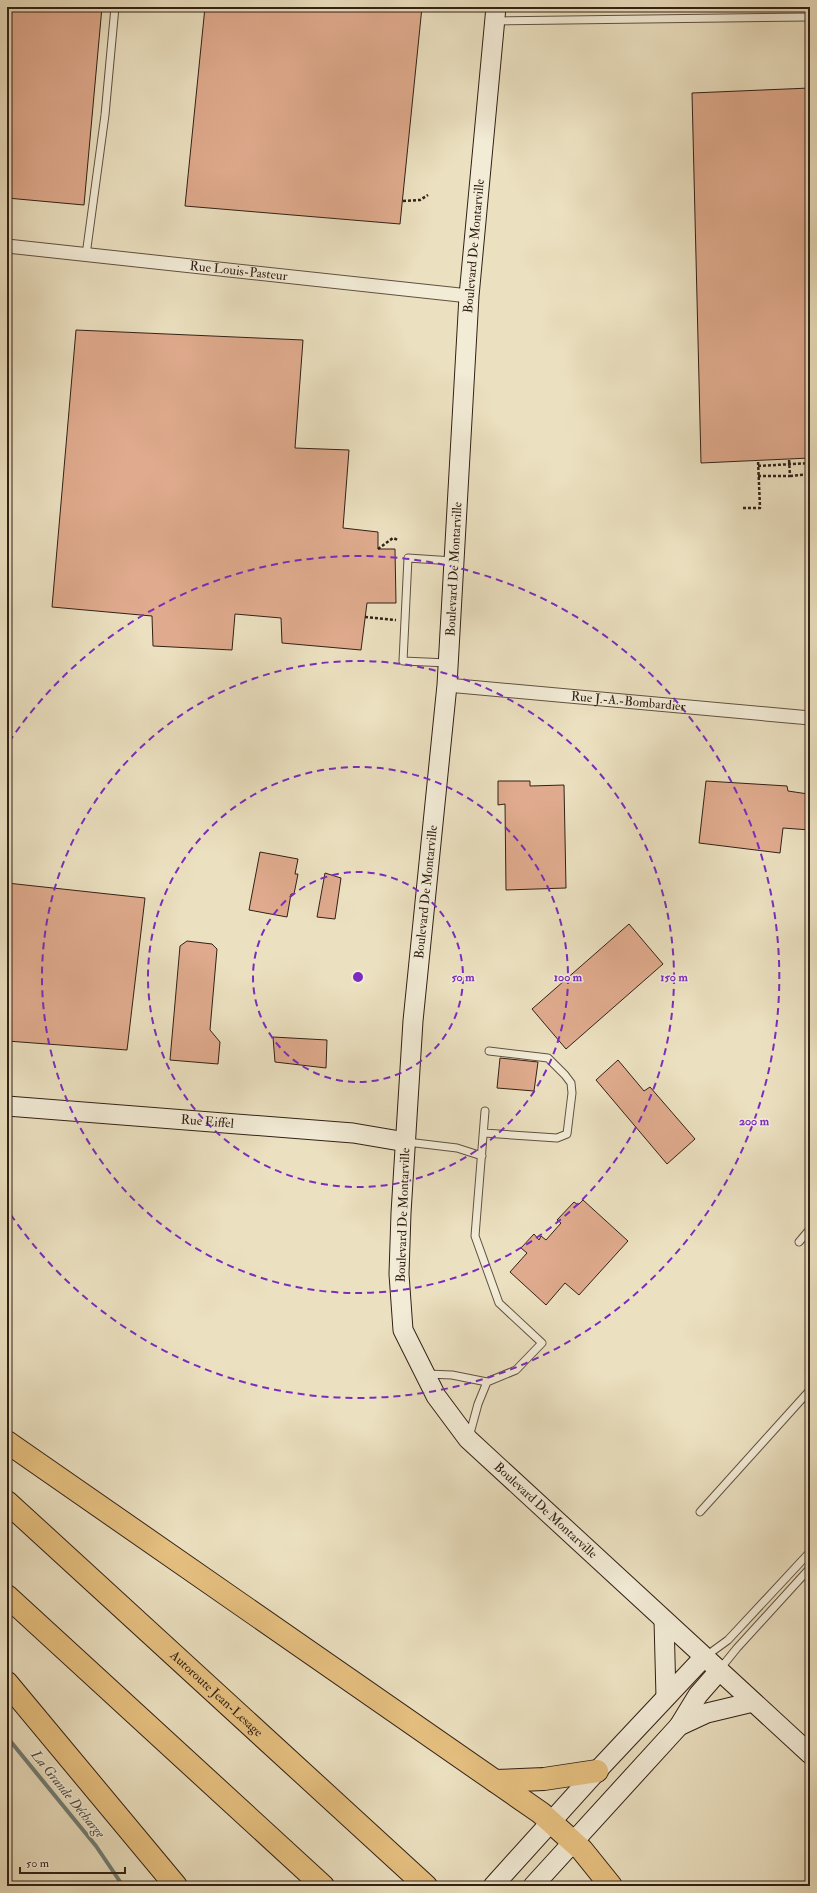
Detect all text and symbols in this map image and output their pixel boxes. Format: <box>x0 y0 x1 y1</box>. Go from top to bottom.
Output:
street label: Boulevard De Montarville <box>460 178 488 314</box>
street label: Rue Louis-Pasteur <box>189 258 289 284</box>
street label: Boulevard De Montarville <box>442 501 466 637</box>
street label: Rue J.-A.-Bombardier <box>570 688 686 715</box>
street label: Boulevard De Montarville <box>411 824 441 960</box>
centre of rings <box>351 970 365 984</box>
text: 50 m <box>451 970 475 985</box>
text: 100 m <box>554 970 583 985</box>
text: 150 m <box>660 970 688 985</box>
street label: Rue Eiffel <box>180 1112 235 1132</box>
text: 200 m <box>739 1114 770 1129</box>
street label: Boulevard De Montarville <box>393 1147 413 1283</box>
street label: Boulevard De Montarville <box>491 1459 601 1562</box>
street label: Autoroute Jean-Lesage <box>166 1647 266 1741</box>
water label: La Grande Décharge <box>27 1746 109 1842</box>
scale bar <box>20 1849 125 1875</box>
text: 50 m <box>26 1856 50 1871</box>

